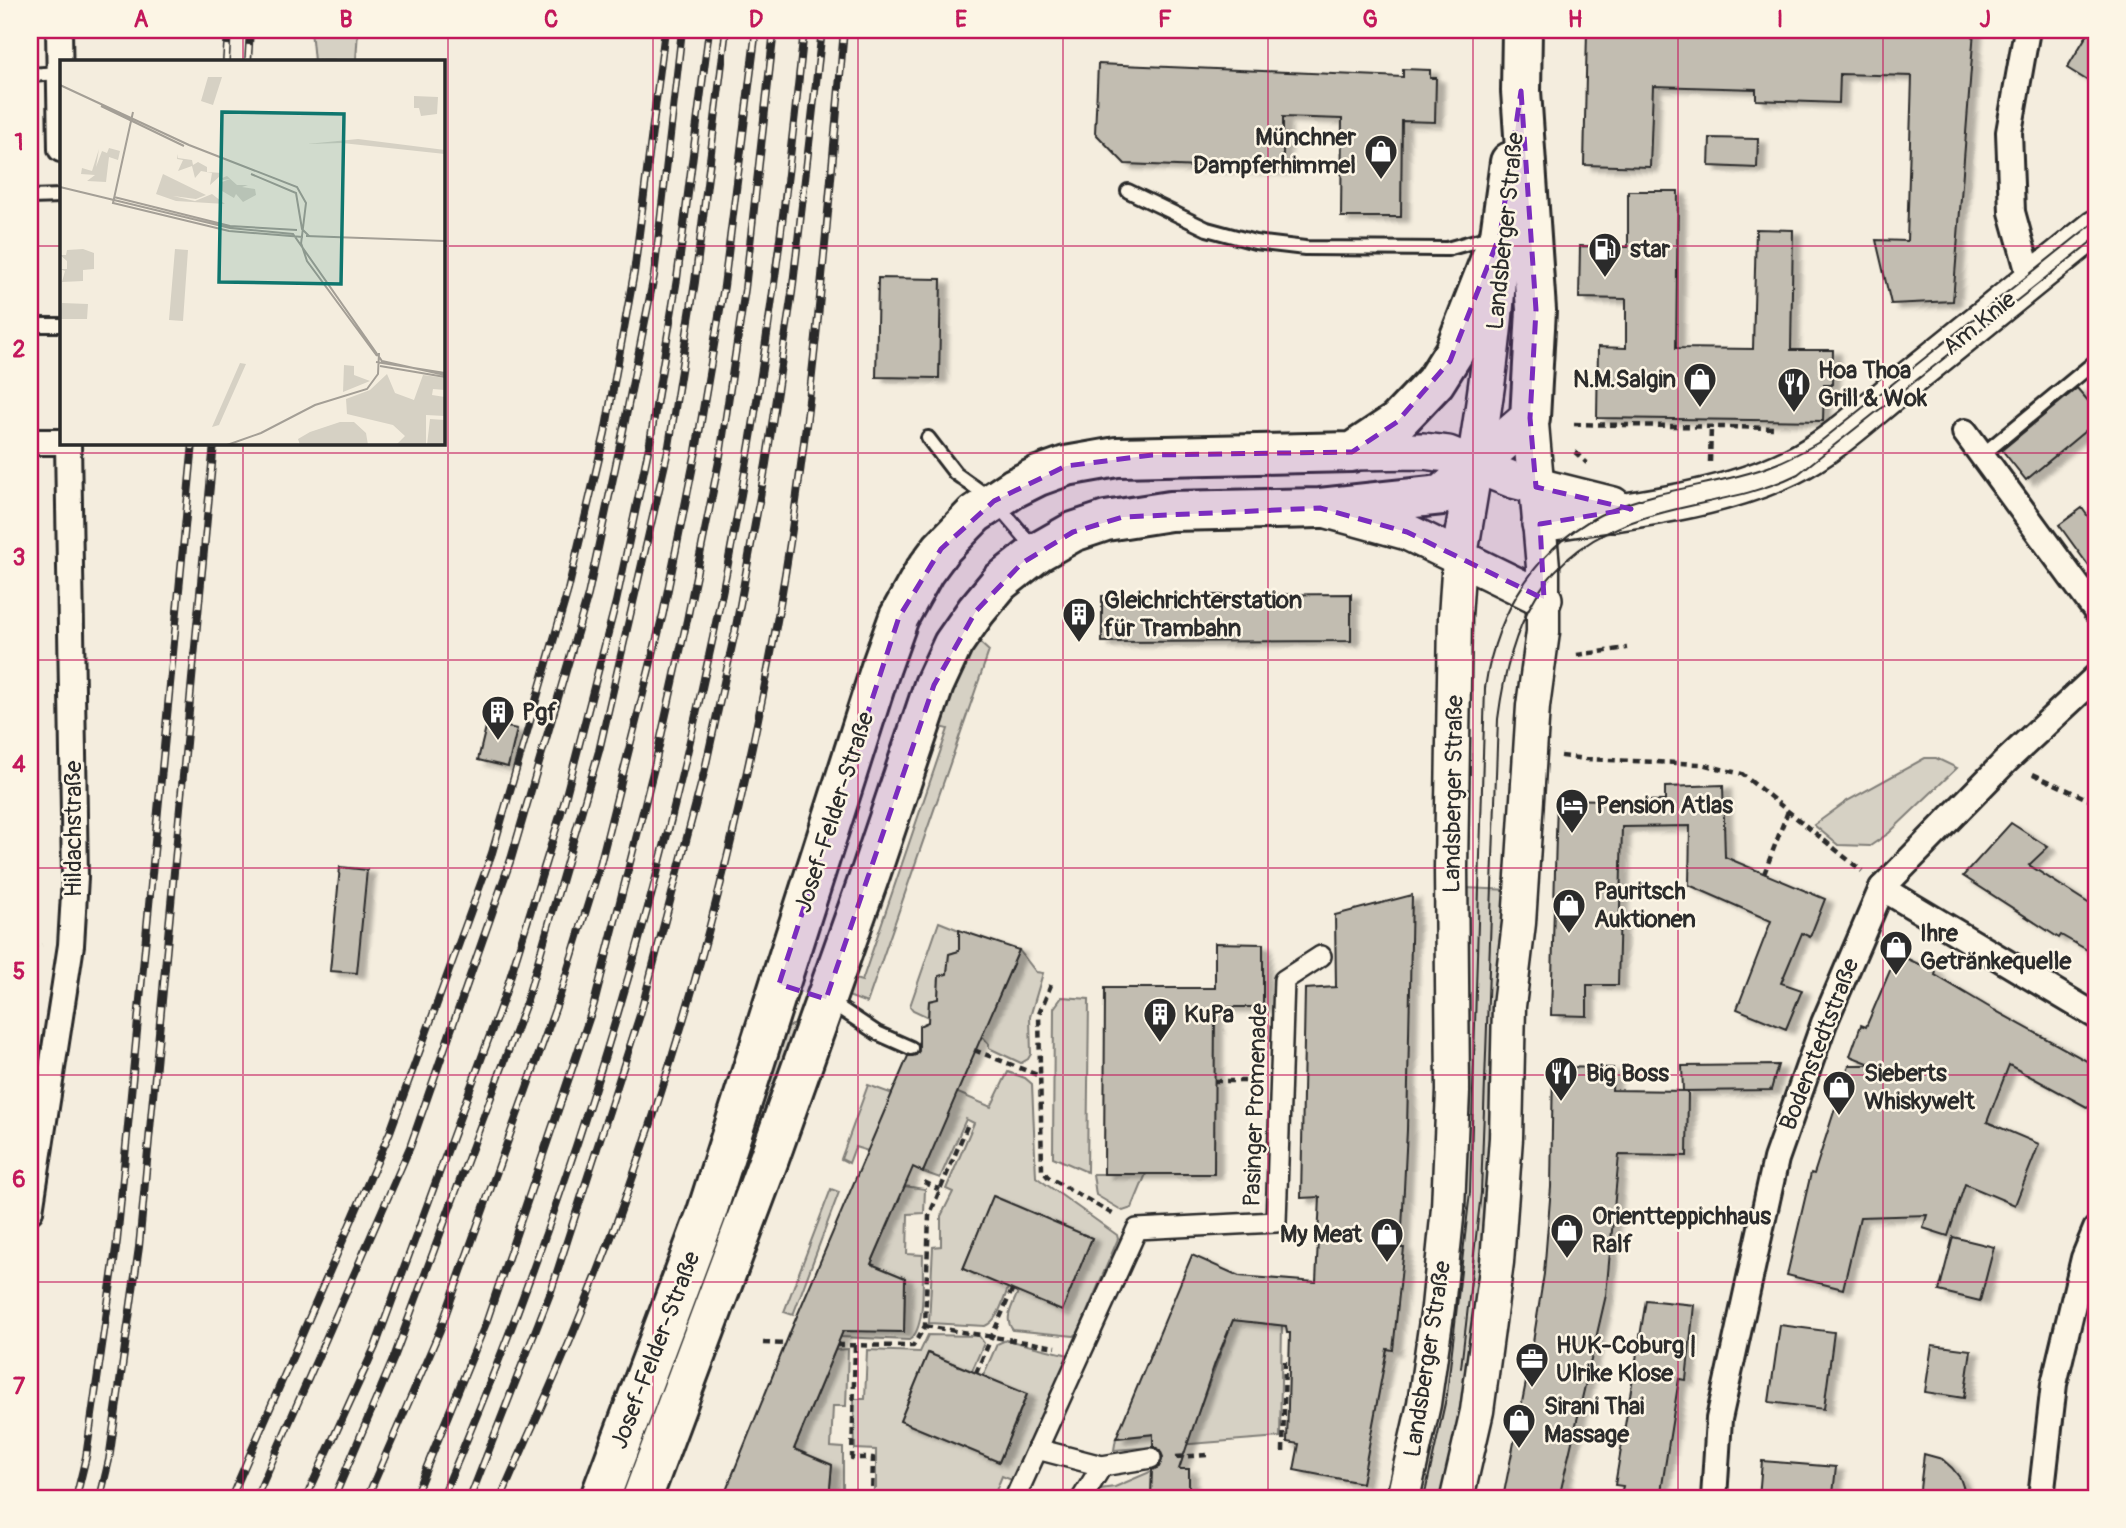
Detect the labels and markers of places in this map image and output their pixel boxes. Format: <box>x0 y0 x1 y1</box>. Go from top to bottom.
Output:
place label: Münchner Dampferhimmel <box>1193 123 1356 180</box>
shop icon: Münchner Dampferhimmel <box>1362 132 1400 181</box>
fuel station icon: star <box>1586 230 1624 279</box>
place label: star <box>1630 235 1671 264</box>
place label: Hoa Thoa Grill & Wok <box>1818 356 1928 413</box>
shop icon: N.M.Salgin <box>1681 360 1719 409</box>
place label: N.M.Salgin <box>1573 365 1676 394</box>
restaurant icon: Hoa Thoa Grill & Wok <box>1775 365 1813 414</box>
place label: Gleichrichterstation für Trambahn <box>1104 586 1302 643</box>
building icon: Gleichrichterstation für Trambahn <box>1060 595 1098 644</box>
building icon: Pgf <box>479 693 517 742</box>
place label: Pgf <box>522 698 557 727</box>
hotel icon: Pension Atlas <box>1553 786 1591 835</box>
place label: Pension Atlas <box>1596 791 1733 820</box>
place label: Pauritsch Auktionen <box>1594 877 1696 934</box>
shop icon: Pauritsch Auktionen <box>1550 886 1588 935</box>
place label: Ihre Getränkequelle <box>1920 919 2072 976</box>
shop icon: Ihre Getränkequelle <box>1877 928 1915 977</box>
building icon: KuPa <box>1141 995 1179 1044</box>
place label: KuPa <box>1184 1000 1234 1029</box>
restaurant icon: Big Boss <box>1542 1054 1580 1103</box>
place label: Big Boss <box>1586 1059 1669 1088</box>
place label: Sieberts Whiskywelt <box>1864 1059 1976 1116</box>
shop icon: Sieberts Whiskywelt <box>1820 1068 1858 1117</box>
place label: Orientteppichhaus Ralf <box>1592 1202 1771 1259</box>
shop icon: Orientteppichhaus Ralf <box>1548 1211 1586 1260</box>
shop icon: My Meat <box>1368 1215 1406 1264</box>
place label: My Meat <box>1280 1220 1363 1249</box>
place label: HUK-Coburg | Ulrike Klose <box>1556 1331 1697 1388</box>
office icon: HUK-Coburg | Ulrike Klose <box>1513 1340 1551 1389</box>
place label: Sirani Thai Massage <box>1544 1392 1644 1449</box>
shop icon: Sirani Thai Massage <box>1500 1401 1538 1450</box>

